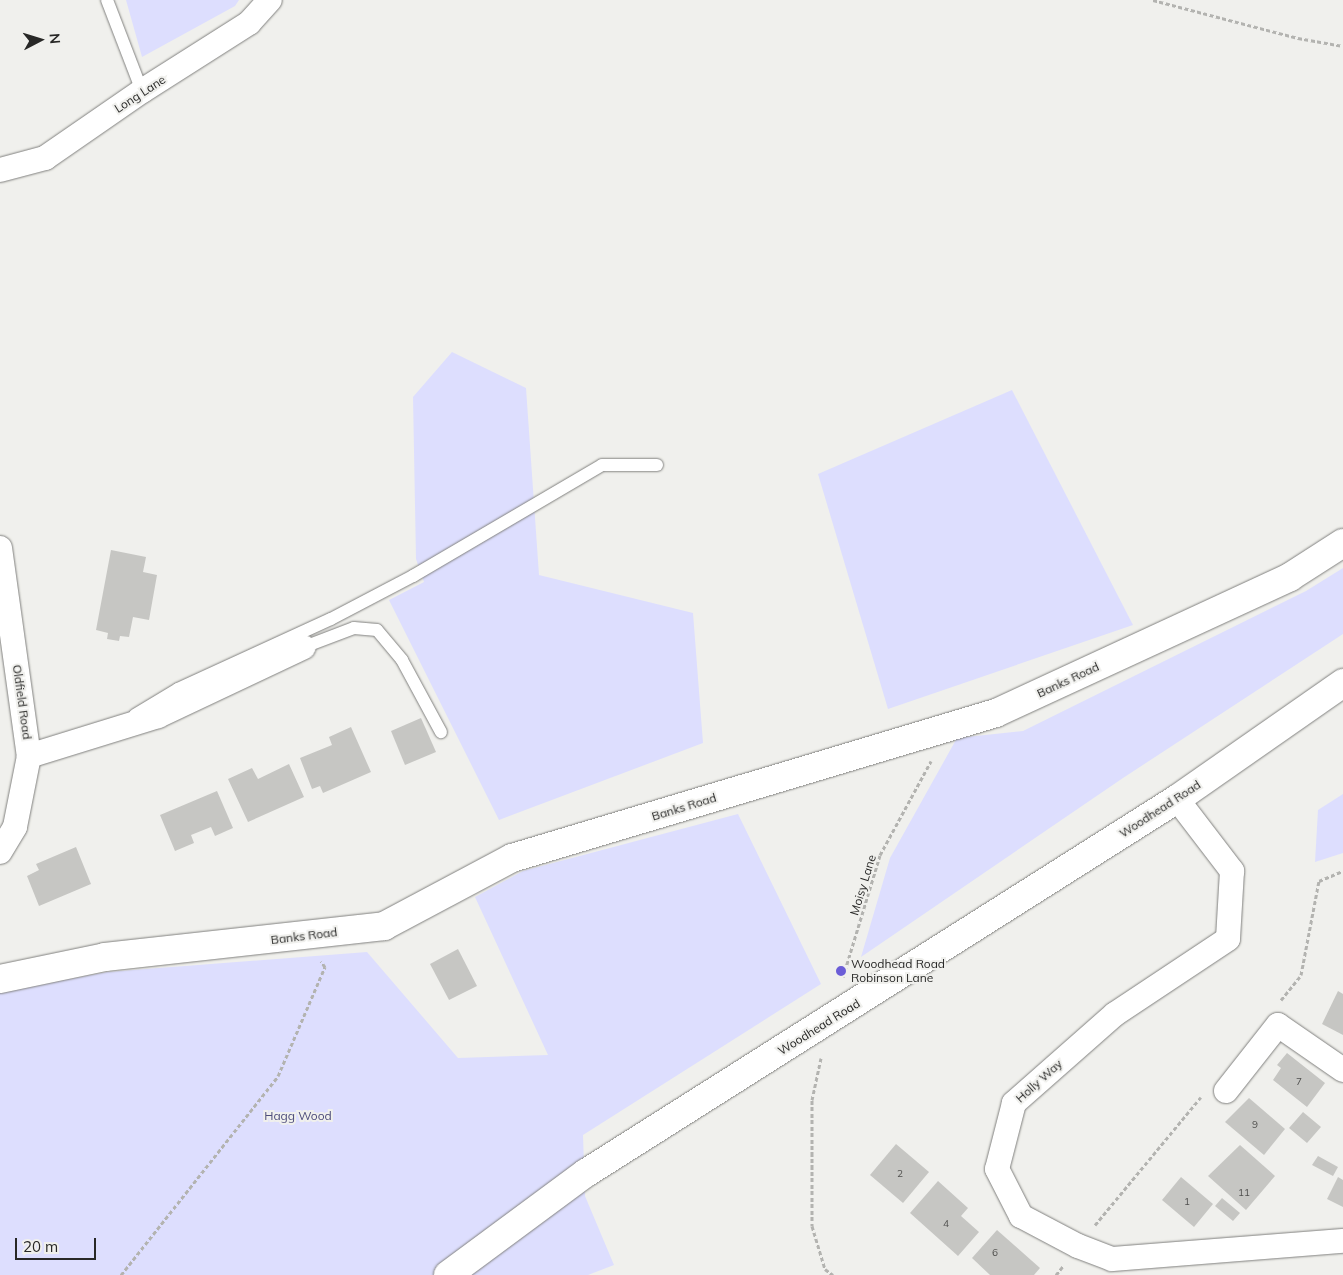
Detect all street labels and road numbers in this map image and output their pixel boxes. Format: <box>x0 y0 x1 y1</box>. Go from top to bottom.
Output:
street label: Long Lane <box>112 72 168 116</box>
street label: Banks Road <box>1035 659 1101 701</box>
street label: Oldfield Road <box>10 664 34 740</box>
street label: Woodhead Road <box>1117 777 1203 841</box>
street label: Banks Road <box>650 790 718 824</box>
street label: Moisy Lane <box>847 853 879 917</box>
street label: Banks Road <box>270 925 338 947</box>
street label: Woodhead Road <box>775 996 863 1058</box>
street label: Holly Way <box>1013 1056 1065 1106</box>

